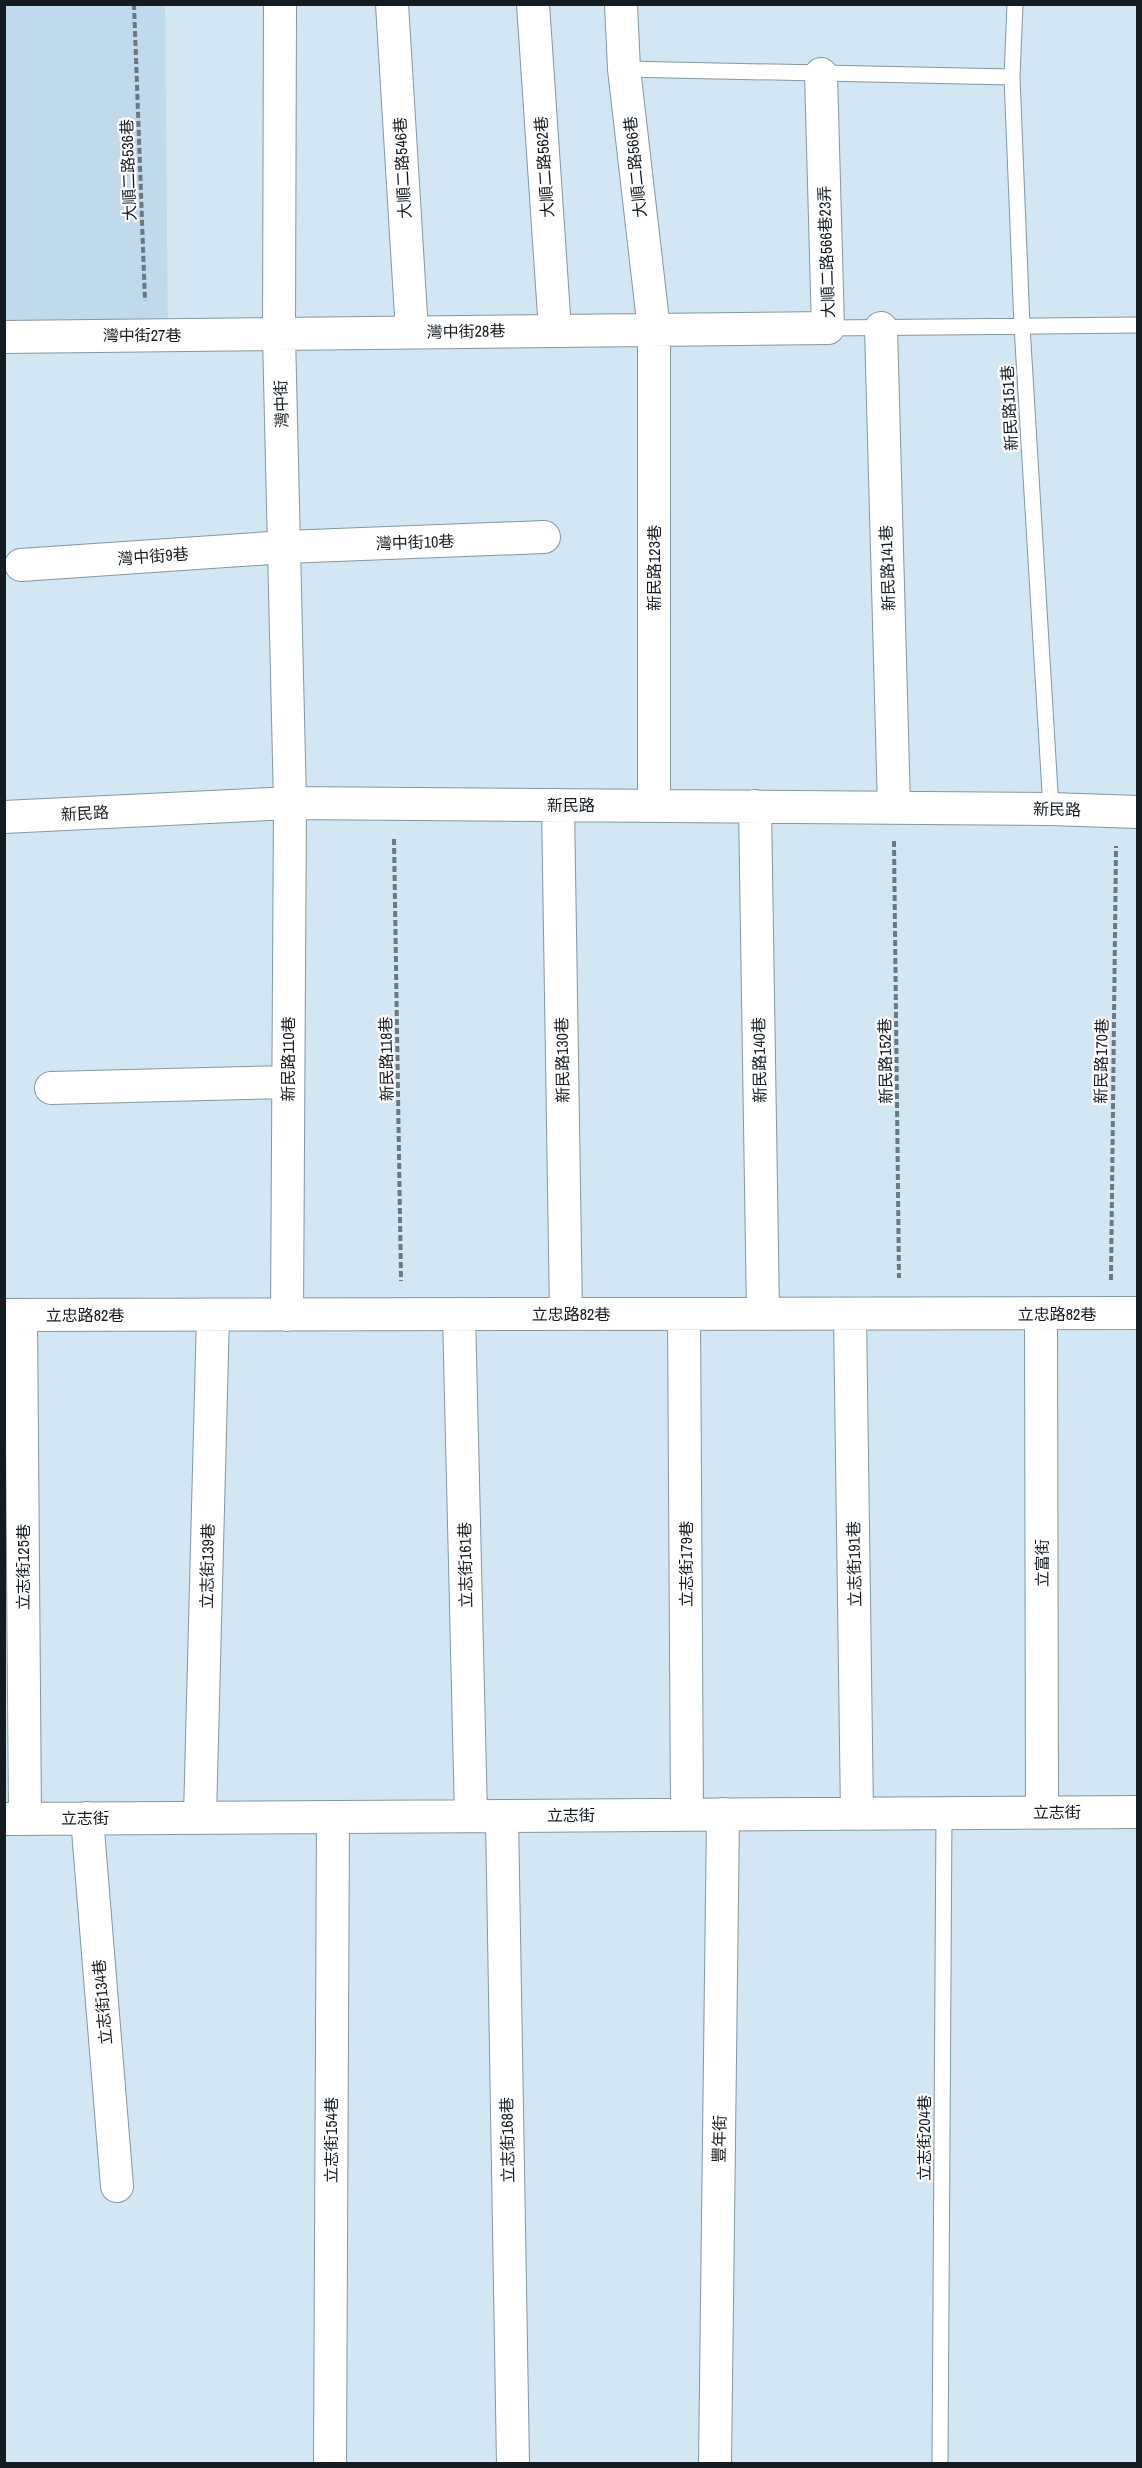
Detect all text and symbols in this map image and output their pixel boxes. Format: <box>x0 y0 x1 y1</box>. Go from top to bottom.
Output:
street label: 大順二路562巷 <box>529 115 559 219</box>
street label: 大順二路566巷 <box>619 115 651 219</box>
street label: 大順二路546巷 <box>388 117 416 219</box>
street label: 大順二路536巷 <box>115 119 141 221</box>
street label: 大順二路566巷23弄 <box>813 185 839 319</box>
street label: 灣中街28巷 <box>427 319 505 343</box>
street label: 灣中街27巷 <box>103 324 181 346</box>
street label: 新民路151巷 <box>996 365 1022 451</box>
street label: 灣中街 <box>269 380 293 428</box>
street label: 新民路123巷 <box>643 525 665 611</box>
street label: 新民路141巷 <box>875 525 899 611</box>
street label: 灣中街10巷 <box>375 530 455 554</box>
street label: 灣中街9巷 <box>117 543 189 569</box>
street label: 新民路 <box>547 794 595 816</box>
street label: 新民路 <box>1033 798 1081 820</box>
street label: 新民路 <box>60 801 110 825</box>
street label: 新民路118巷 <box>374 1016 398 1102</box>
street label: 新民路110巷 <box>277 1017 299 1101</box>
street label: 新民路130巷 <box>550 1017 574 1103</box>
street label: 新民路140巷 <box>747 1017 771 1103</box>
street label: 新民路152巷 <box>873 1018 897 1104</box>
street label: 新民路170巷 <box>1089 1018 1113 1104</box>
street label: 立忠路82巷 <box>532 1303 610 1325</box>
street label: 立忠路82巷 <box>1018 1303 1096 1325</box>
street label: 立忠路82巷 <box>46 1304 124 1326</box>
street label: 立志街179巷 <box>675 1521 697 1607</box>
street label: 立志街191巷 <box>842 1521 866 1607</box>
street label: 立志街161巷 <box>453 1522 477 1608</box>
street label: 立志街139巷 <box>195 1523 219 1609</box>
street label: 立志街125巷 <box>12 1524 34 1610</box>
street label: 立富街 <box>1031 1539 1053 1587</box>
street label: 立志街 <box>1033 1801 1081 1823</box>
street label: 立志街 <box>547 1804 595 1826</box>
street label: 立志街 <box>61 1807 109 1829</box>
street label: 立志街134巷 <box>87 1958 117 2046</box>
street label: 立志街204巷 <box>913 2095 935 2181</box>
street label: 立志街154巷 <box>320 2097 342 2183</box>
street label: 立志街168巷 <box>495 2097 519 2183</box>
street label: 豐年街 <box>708 2115 730 2163</box>

